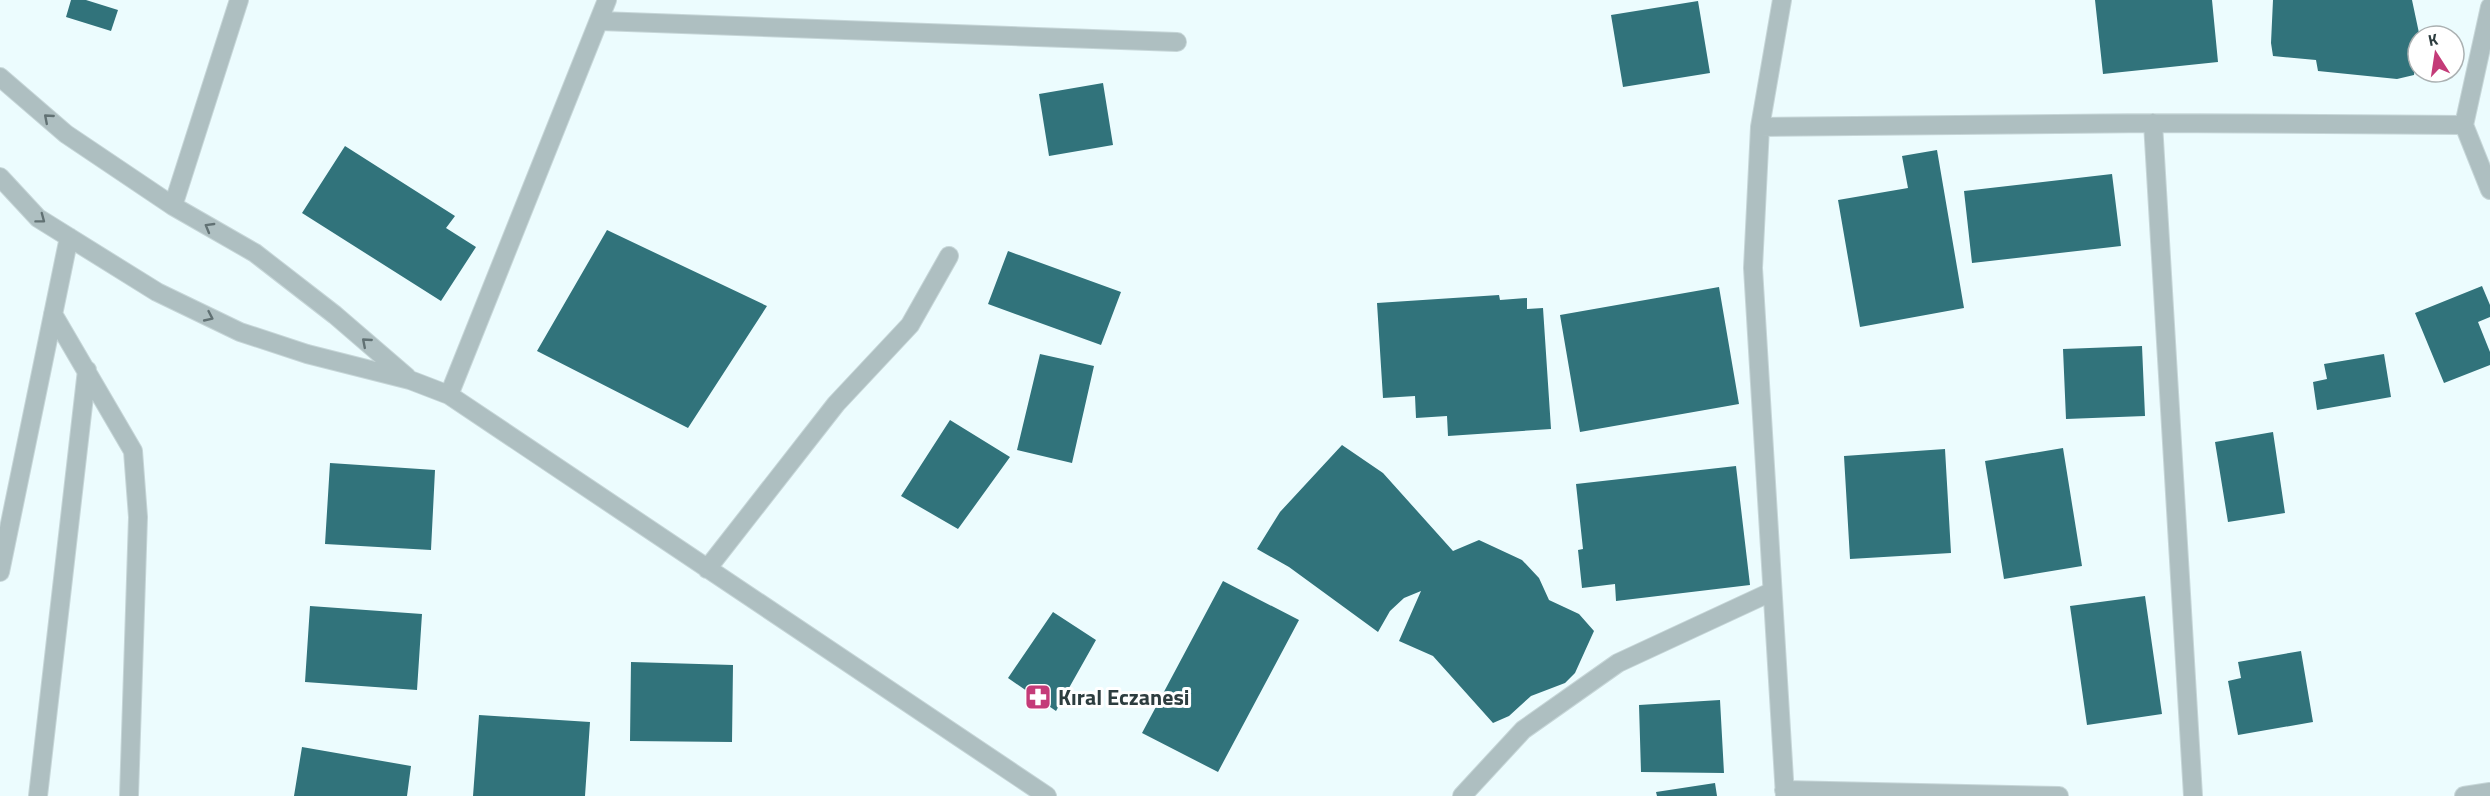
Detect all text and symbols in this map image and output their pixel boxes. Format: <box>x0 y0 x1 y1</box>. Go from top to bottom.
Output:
north arrow <box>2406 24 2466 84</box>
text: K <box>2426 26 2441 52</box>
one-way arrow <box>44 114 54 125</box>
one-way arrow <box>35 211 46 222</box>
one-way arrow <box>205 223 215 234</box>
one-way arrow <box>203 310 214 322</box>
one-way arrow <box>362 338 373 349</box>
place label: Kıral Eczanesi <box>1058 680 1189 714</box>
pharmacy icon: Kıral Eczanesi <box>1023 682 1053 712</box>

